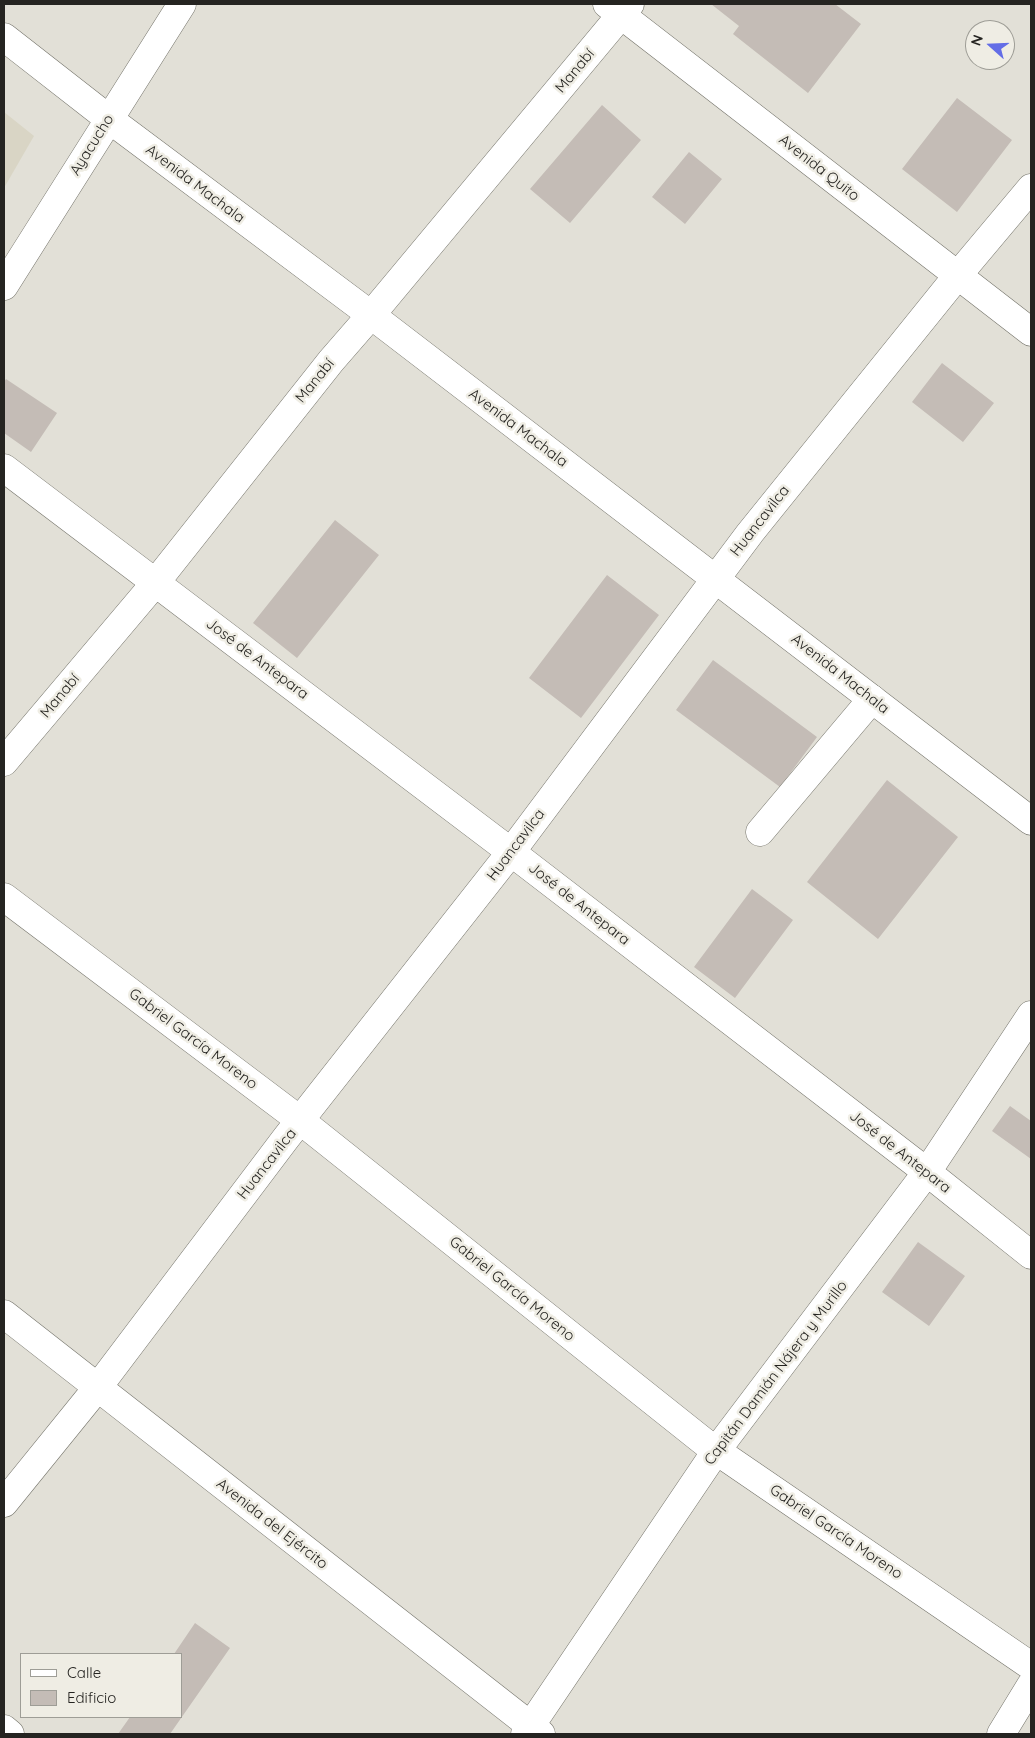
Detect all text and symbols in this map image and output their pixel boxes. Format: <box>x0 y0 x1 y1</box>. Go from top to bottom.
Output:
north arrow <box>965 20 1015 70</box>
text: N <box>967 32 987 48</box>
street label: Manabí <box>552 45 598 97</box>
street label: Ayacucho <box>66 111 118 179</box>
street label: Avenida Quito <box>775 131 863 205</box>
street label: Avenida Machala <box>142 141 248 227</box>
street label: Manabí <box>292 355 338 407</box>
street label: Avenida Machala <box>465 385 571 471</box>
street label: Huancavilca <box>727 482 793 560</box>
street label: José de Antepara <box>202 615 312 703</box>
street label: Avenida Machala <box>787 630 893 718</box>
street label: Manabí <box>37 670 83 722</box>
street label: Huancavilca <box>483 806 549 884</box>
street label: José de Antepara <box>525 859 633 949</box>
street label: Gabriel García Moreno <box>125 985 261 1093</box>
street label: José de Antepara <box>846 1107 954 1197</box>
street label: Huancavilca <box>234 1125 300 1203</box>
street label: Gabriel García Moreno <box>446 1233 578 1345</box>
street label: Capitán Damián Nájera y Murillo <box>701 1277 851 1469</box>
street label: Avenida del Ejército <box>213 1475 331 1573</box>
street label: Gabriel García Moreno <box>766 1481 906 1583</box>
legend <box>20 1653 182 1718</box>
text: Calle <box>67 1663 101 1682</box>
text: Edificio <box>67 1688 116 1707</box>

